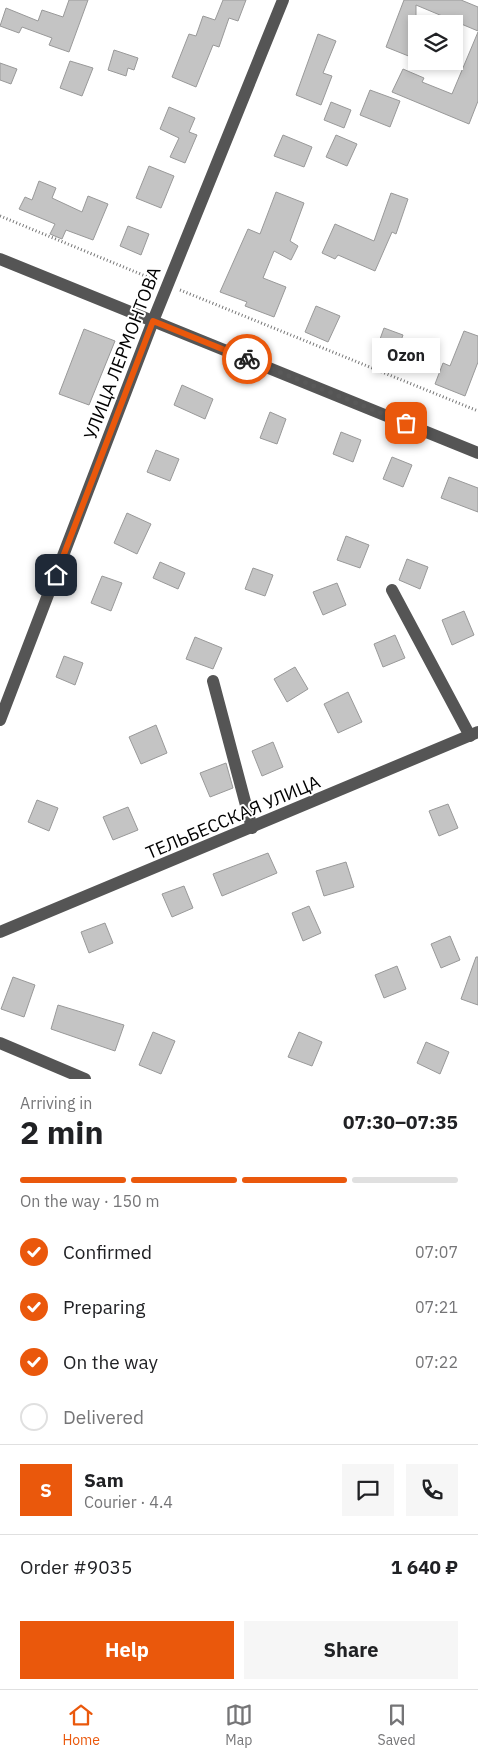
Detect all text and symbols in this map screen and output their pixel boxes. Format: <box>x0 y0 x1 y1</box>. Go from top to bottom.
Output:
map controls <box>408 15 463 70</box>
button: layers <box>408 15 463 70</box>
street label: УЛИЦА ЛЕРМОНТОВА <box>78 263 166 443</box>
courier <box>222 334 272 384</box>
callout: Ozon <box>372 338 440 373</box>
icon: bike <box>233 345 261 373</box>
text: Ozon <box>387 345 425 365</box>
pin <box>385 402 427 444</box>
icon: bag <box>392 409 420 437</box>
pin <box>35 554 77 596</box>
icon: home <box>42 561 70 589</box>
street label: ТЕЛЬБЕССКАЯ УЛИЦА <box>142 770 324 864</box>
text: Arriving in <box>20 1093 92 1113</box>
text: 07:30–07:35 <box>343 1110 458 1134</box>
text: 2 min <box>20 1111 104 1153</box>
text: On the way · 150 m <box>20 1191 159 1211</box>
icon: check <box>20 1238 48 1266</box>
text: Confirmed <box>63 1240 152 1264</box>
text: 07:07 <box>415 1242 458 1262</box>
icon: check <box>20 1293 48 1321</box>
text: Preparing <box>63 1295 145 1319</box>
text: 07:21 <box>415 1297 458 1317</box>
icon: check <box>20 1348 48 1376</box>
text: On the way <box>63 1350 158 1374</box>
text: 07:22 <box>415 1352 458 1372</box>
text: Delivered <box>63 1405 144 1429</box>
button: chat <box>342 1464 394 1516</box>
button: phone <box>406 1464 458 1516</box>
text: Sam <box>84 1468 124 1492</box>
text: S <box>40 1478 52 1502</box>
text: Courier · 4.4 <box>84 1492 173 1512</box>
text: Order #9035 <box>20 1555 132 1579</box>
text: 1 640 ₽ <box>391 1555 458 1579</box>
button: Help <box>20 1621 234 1679</box>
button: Share <box>244 1621 458 1679</box>
tab: Home <box>62 1701 100 1749</box>
tab: Map <box>225 1701 253 1749</box>
tab: Saved <box>378 1701 416 1749</box>

